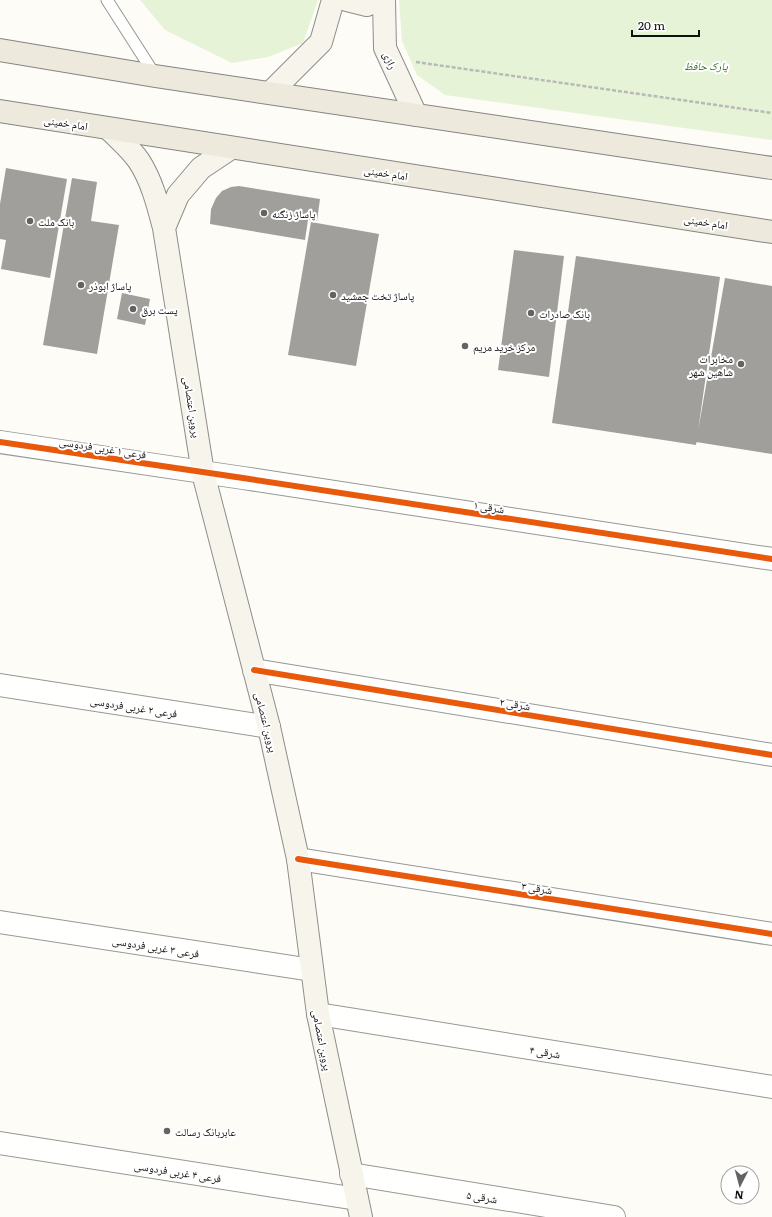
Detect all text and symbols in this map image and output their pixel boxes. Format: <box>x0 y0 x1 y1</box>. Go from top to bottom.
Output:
scale bar <box>632 12 699 38</box>
text: 20 m <box>638 16 665 34</box>
street label: رازی <box>380 49 402 71</box>
park label: پارک حافظ <box>684 57 728 73</box>
street label: امام خمینی <box>43 111 89 133</box>
street label: امام خمینی <box>363 161 409 183</box>
place label: پاساژ زنگنه <box>272 205 316 221</box>
marker: پاساژ زنگنه <box>259 208 269 218</box>
street label: امام خمینی <box>683 210 729 232</box>
place label: بانک ملت <box>38 213 74 229</box>
marker: بانک ملت <box>25 216 35 226</box>
place label: پاساژ ابوذر <box>88 277 132 293</box>
marker: پاساژ ابوذر <box>76 280 86 290</box>
place label: پاساژ تخت جمشید <box>341 287 415 303</box>
marker: پاساژ تخت جمشید <box>328 290 338 300</box>
place label: پست برق <box>141 301 178 317</box>
marker: پست برق <box>128 304 138 314</box>
place label: بانک صادرات <box>539 305 590 321</box>
marker: بانک صادرات <box>526 308 536 318</box>
place label: مرکز خرید مریم <box>473 338 535 355</box>
marker: مرکز خرید مریم <box>460 341 470 351</box>
place label: مخابرات شاهین شهر <box>688 350 733 379</box>
marker: مخابرات شاهین شهر <box>736 359 746 369</box>
street label: پروین اعتصامی <box>180 375 206 439</box>
street label: فرعی ۱ غربی فردوسی <box>58 432 148 462</box>
street label: ۱ شرقی <box>472 496 506 516</box>
street label: پروین اعتصامی <box>252 690 282 754</box>
street label: فرعی ۲ غربی فردوسی <box>89 691 179 721</box>
street label: ۲ شرقی <box>498 693 532 713</box>
street label: ۳ شرقی <box>520 877 554 897</box>
street label: فرعی ۳ غربی فردوسی <box>111 931 201 961</box>
street label: پروین اعتصامی <box>309 1008 337 1072</box>
street label: ۴ شرقی <box>528 1041 562 1061</box>
place label: عابربانک رسالت <box>175 1123 236 1139</box>
marker: عابربانک رسالت <box>162 1126 172 1136</box>
street label: فرعی ۴ غربی فردوسی <box>133 1156 223 1186</box>
north arrow <box>720 1165 760 1205</box>
street label: ۵ شرقی <box>465 1186 499 1206</box>
text: N <box>733 1188 744 1204</box>

